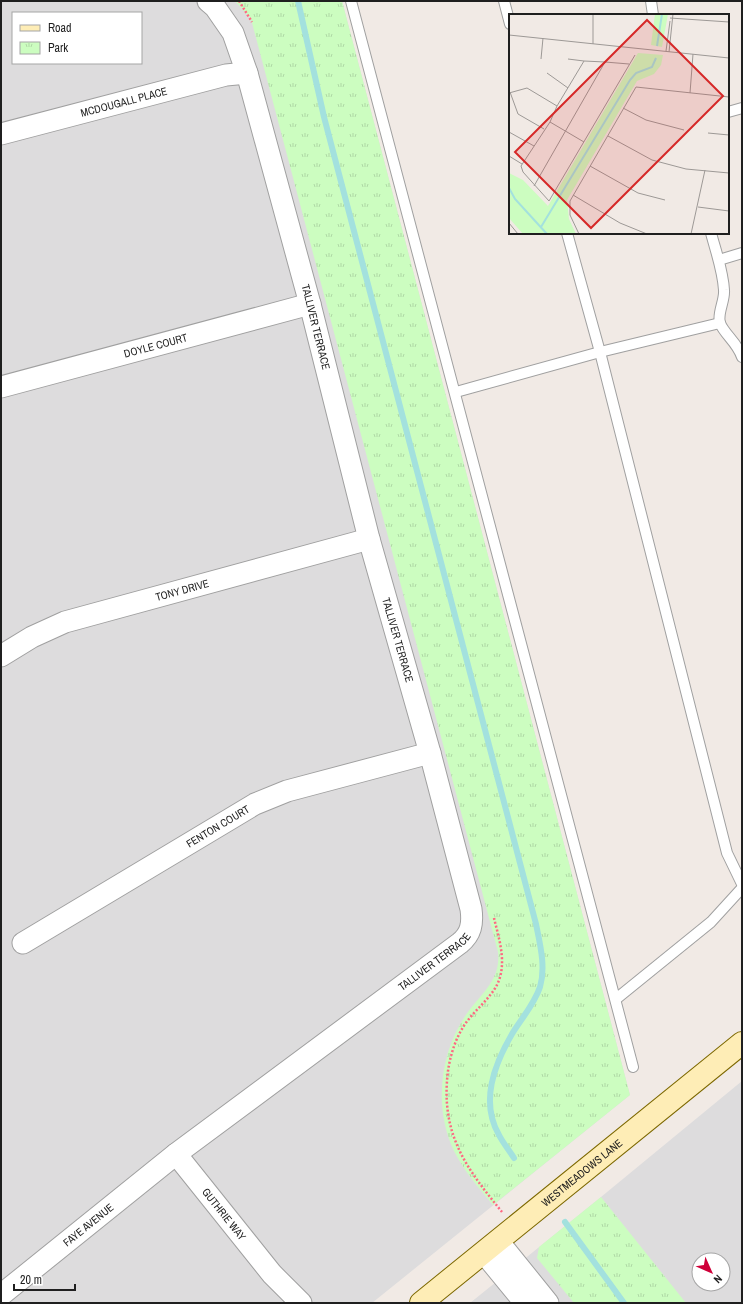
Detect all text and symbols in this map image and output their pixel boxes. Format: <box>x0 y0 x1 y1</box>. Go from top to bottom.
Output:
legend <box>12 12 142 64</box>
inset map <box>509 14 729 234</box>
text: Road <box>48 20 72 36</box>
text: Park <box>48 40 68 56</box>
street label: MCDOUGALL PLACE <box>79 84 169 120</box>
street label: TALLIVER TERRACE <box>299 283 333 371</box>
street label: DOYLE COURT <box>122 330 189 361</box>
street label: TONY DRIVE <box>154 576 210 604</box>
street label: TALLIVER TERRACE <box>379 596 417 684</box>
street label: FENTON COURT <box>183 802 252 851</box>
street label: TALLIVER TERRACE <box>395 930 474 994</box>
street label: WESTMEADOWS LANE <box>539 1136 625 1210</box>
street label: GUTHRIE WAY <box>199 1185 249 1243</box>
street label: FAYE AVENUE <box>60 1200 116 1249</box>
north arrow <box>691 1252 731 1292</box>
scale bar <box>14 1266 75 1292</box>
text: 20 m <box>20 1272 42 1288</box>
text: N <box>711 1272 725 1286</box>

